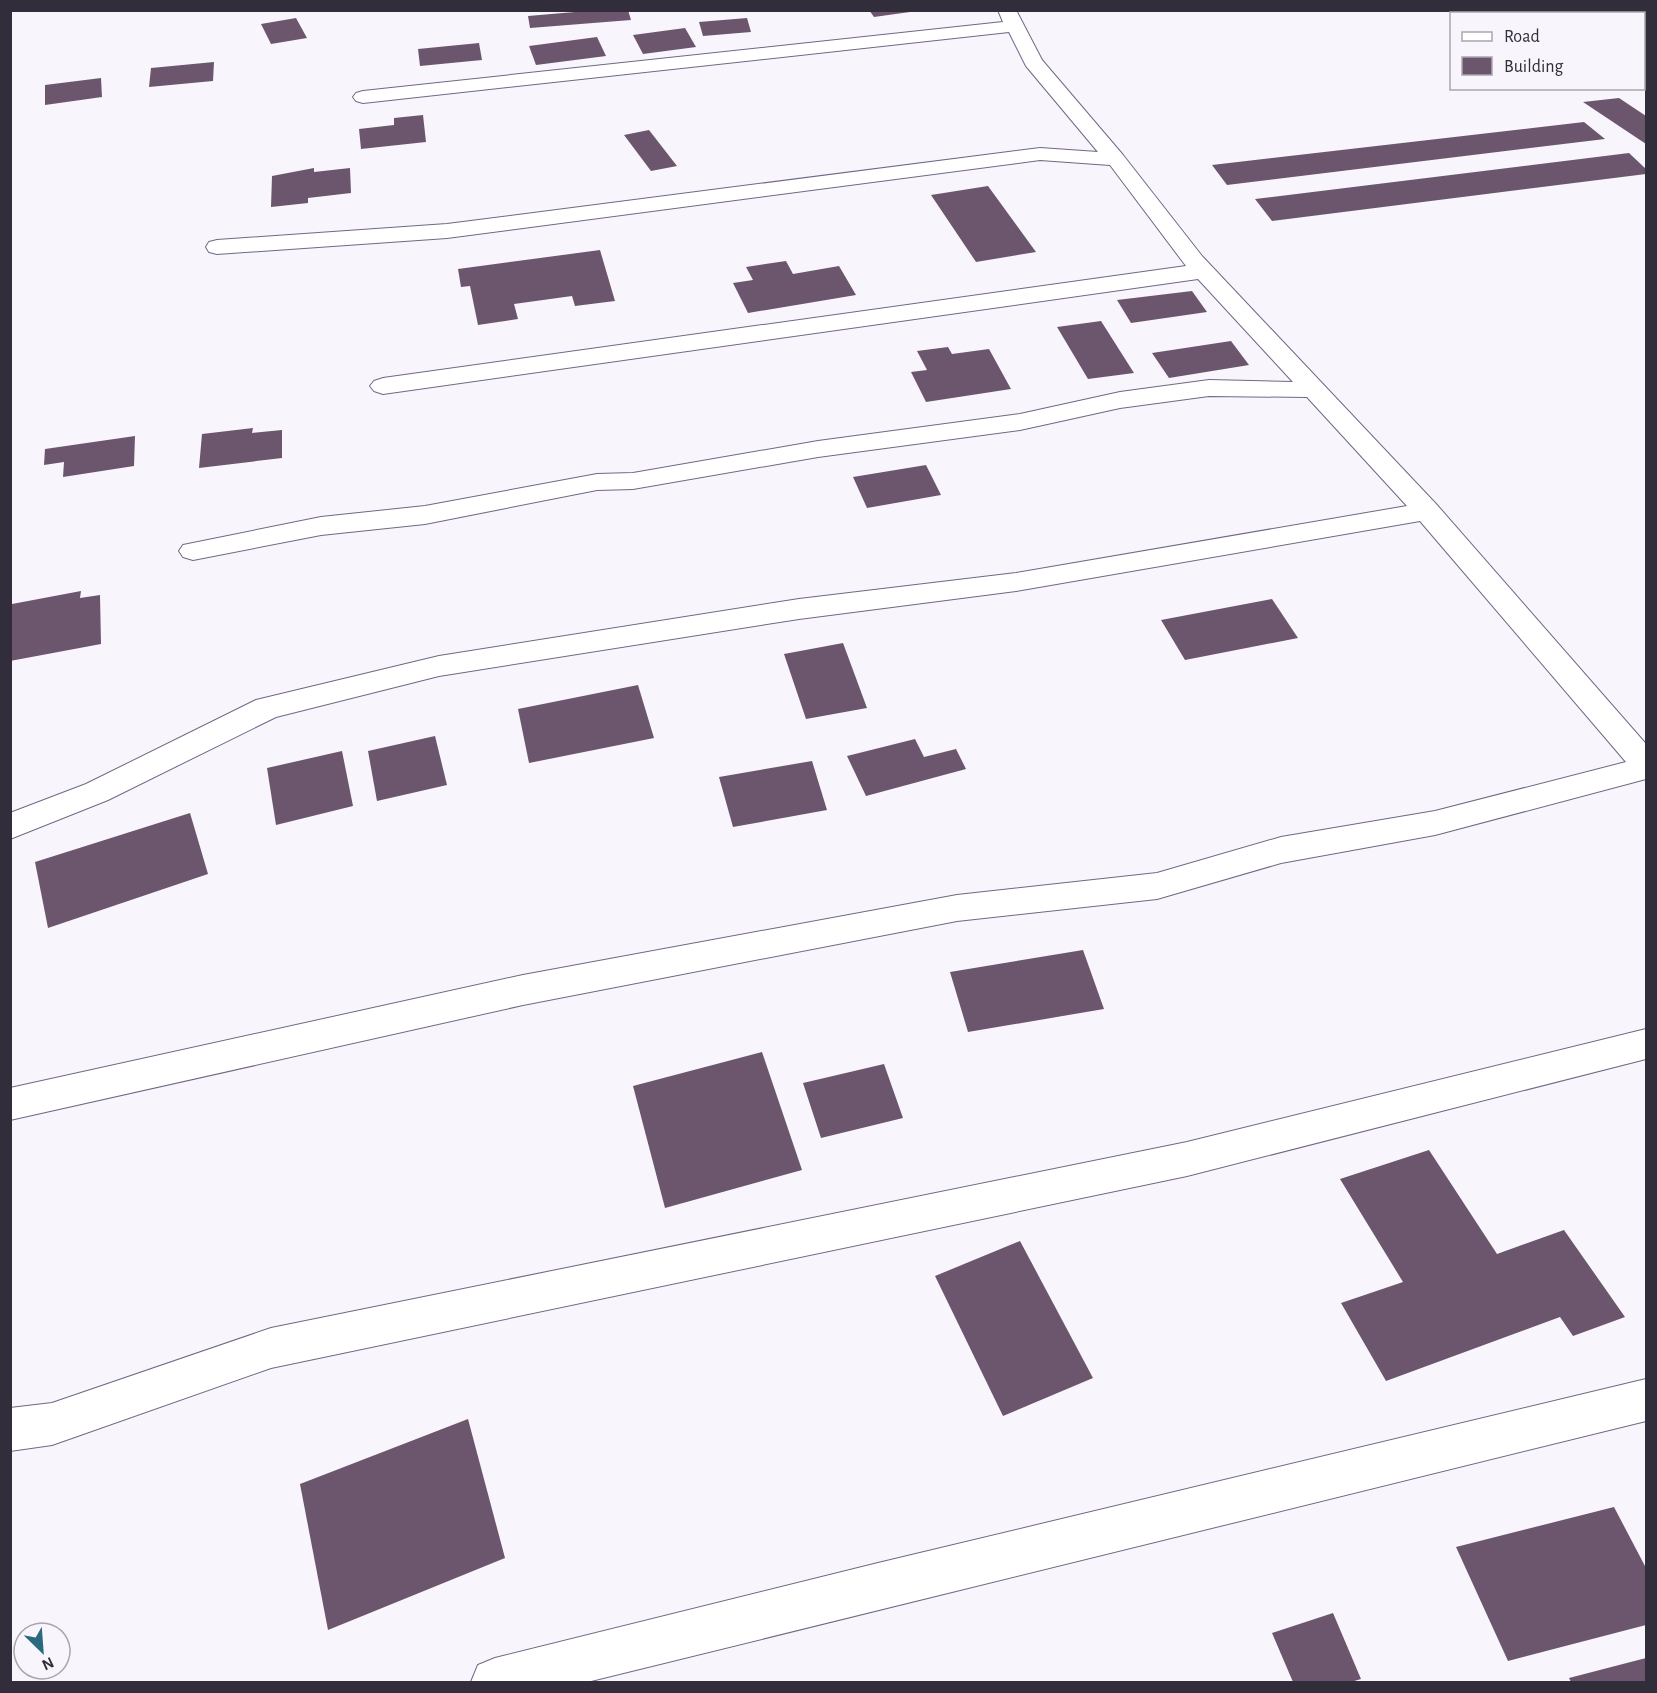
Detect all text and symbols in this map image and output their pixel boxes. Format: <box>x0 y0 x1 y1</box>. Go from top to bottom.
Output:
legend <box>1450 12 1645 90</box>
text: Road <box>1504 28 1540 46</box>
text: Building <box>1504 58 1564 76</box>
north arrow <box>12 1621 72 1681</box>
text: N <box>39 1654 56 1673</box>

